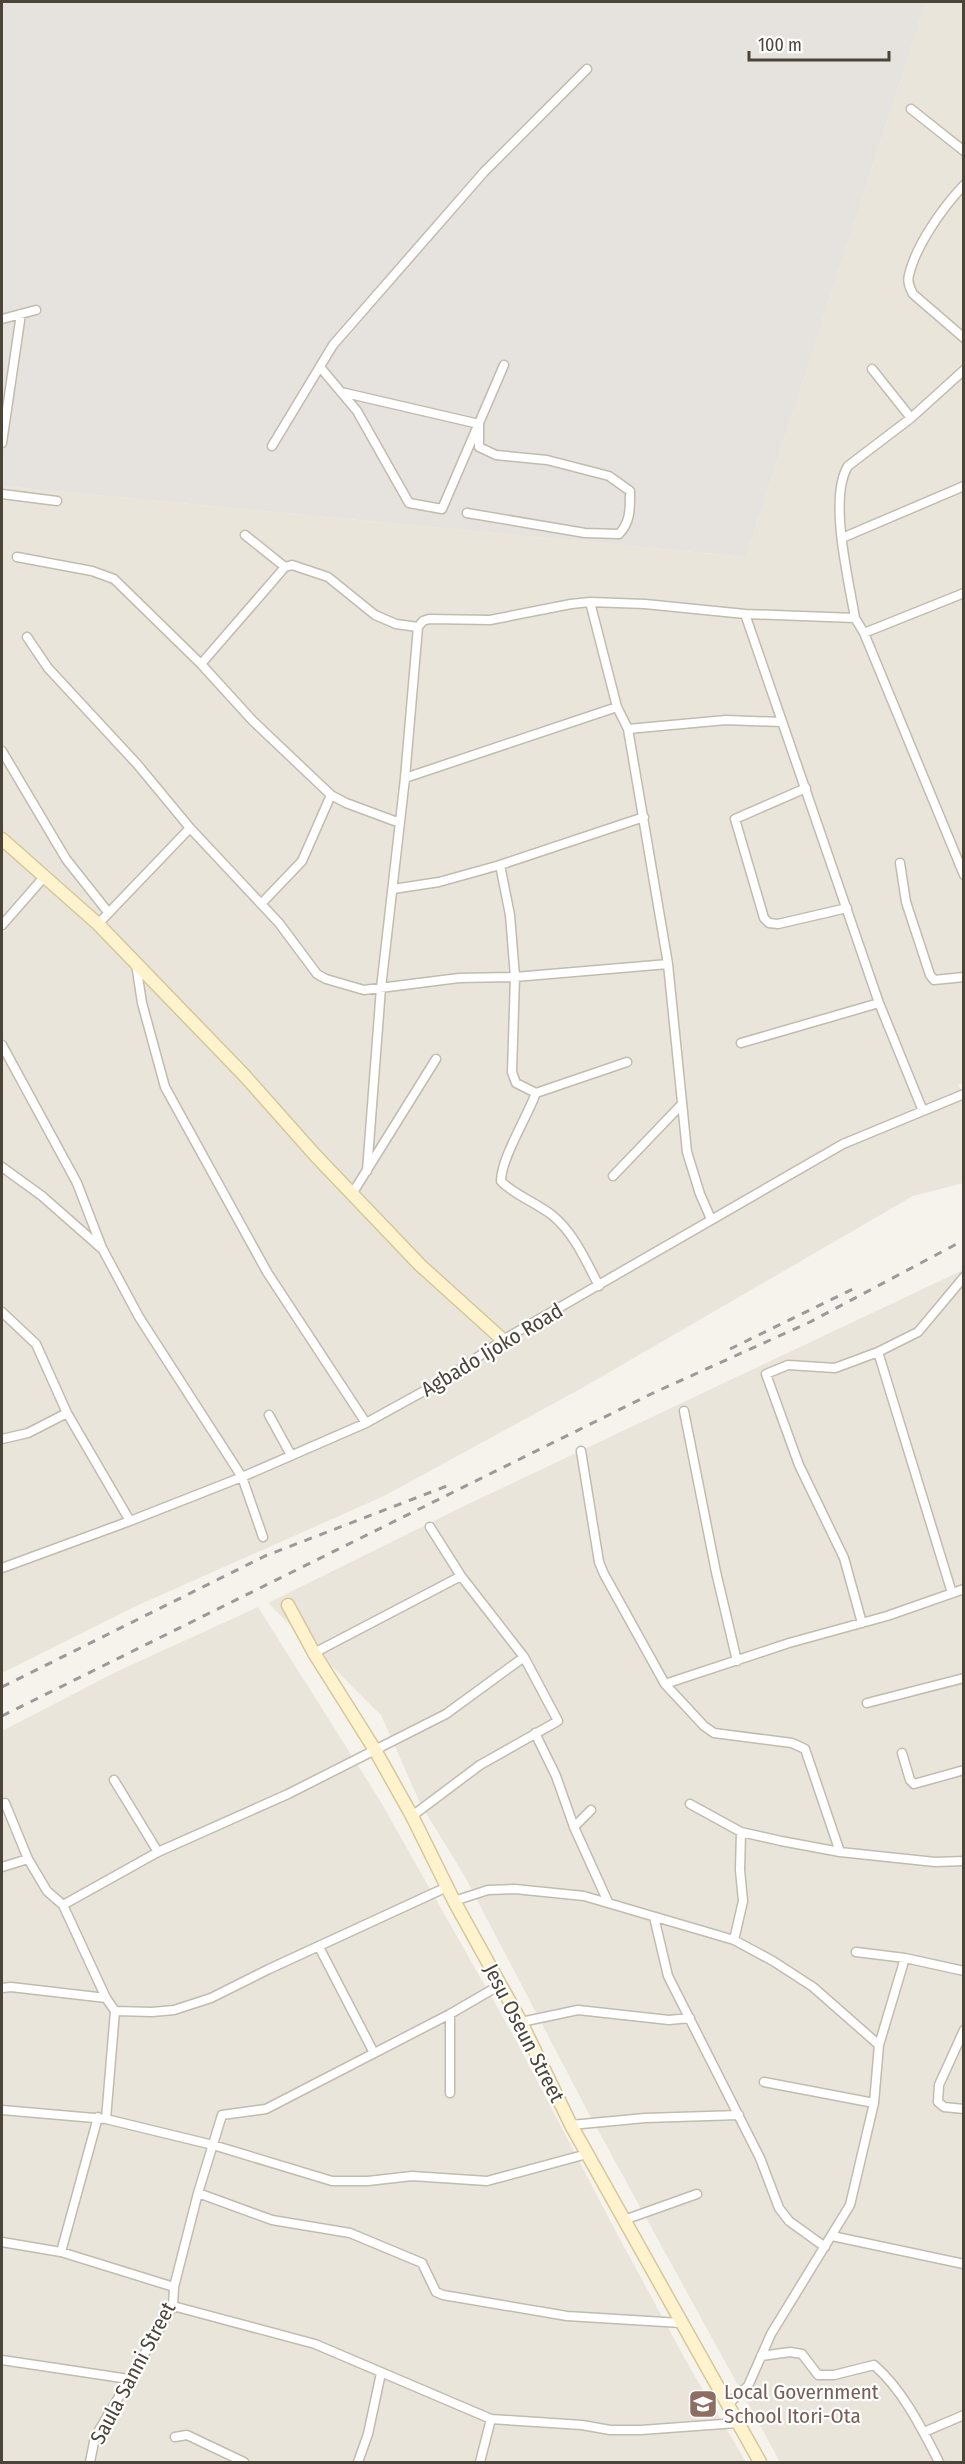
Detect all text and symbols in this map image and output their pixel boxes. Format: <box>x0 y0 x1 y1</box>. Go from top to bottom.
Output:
scale bar <box>749 24 888 62</box>
text: 100 m <box>758 34 802 56</box>
street label: Agbado Ijoko Road <box>417 1298 567 1402</box>
street label: Jesu Oseun Street <box>478 1959 570 2107</box>
street label: Saula Sanni Street <box>85 2297 181 2448</box>
place label: Local Government School Itori-Ota <box>724 2379 879 2429</box>
school or university icon: Local Government School Itori-Ota <box>687 2388 719 2420</box>

